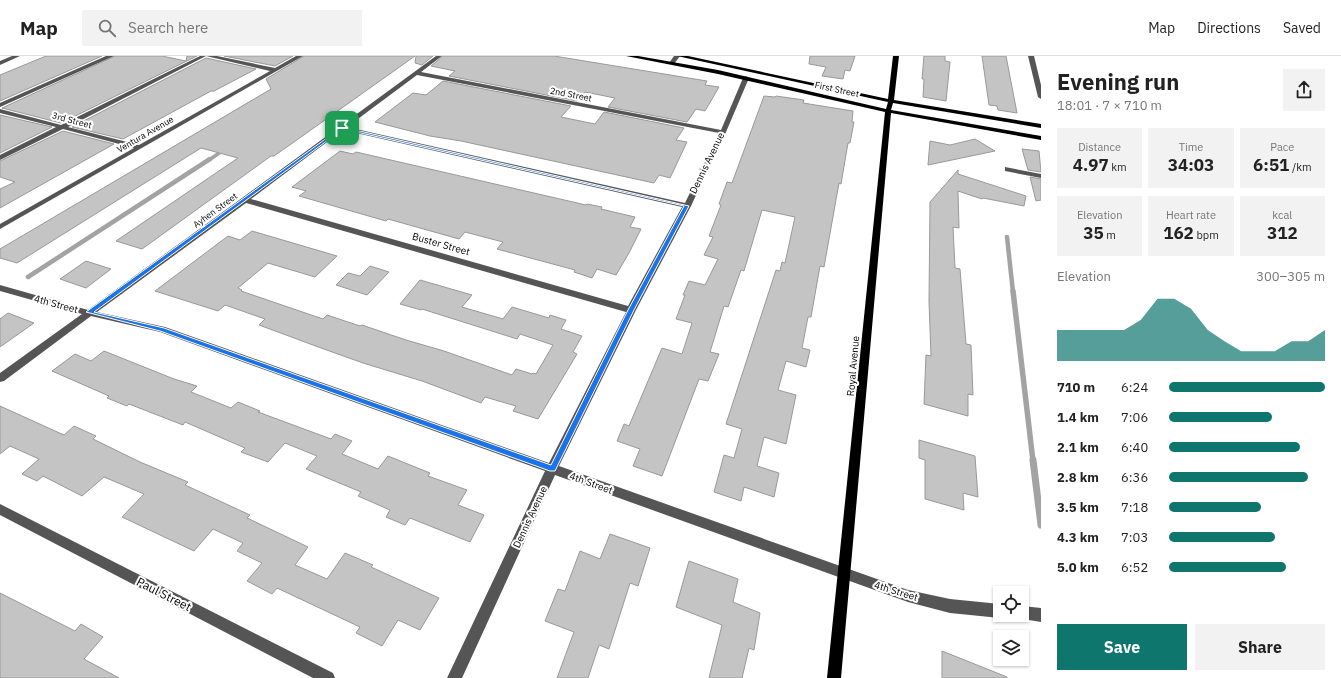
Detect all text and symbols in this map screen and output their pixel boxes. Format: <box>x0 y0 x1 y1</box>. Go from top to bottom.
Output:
search box <box>82 10 362 46</box>
text: Map <box>20 16 58 40</box>
icon: search <box>96 17 118 39</box>
text: Search here <box>128 18 208 37</box>
text: Map <box>1148 19 1175 37</box>
text: Directions <box>1197 19 1261 37</box>
text: Saved <box>1283 19 1321 37</box>
text: Evening run <box>1057 67 1179 96</box>
button: share <box>1283 69 1325 111</box>
street label: First Street <box>814 79 860 99</box>
street label: 2nd Street <box>549 85 593 103</box>
text: 18:01 · 7 × 710 m <box>1057 97 1162 114</box>
street label: 3rd Street <box>51 109 93 131</box>
pin <box>325 111 359 145</box>
street label: Ventura Avenue <box>115 113 175 155</box>
icon: arrive <box>331 117 353 139</box>
street label: Dennis Avenue <box>687 130 728 196</box>
text: Distance <box>1078 140 1121 154</box>
text: Time <box>1179 140 1203 154</box>
text: Pace <box>1270 140 1294 154</box>
text: 4.97 <box>1073 154 1109 176</box>
text: 34:03 <box>1168 154 1214 176</box>
text: 6:51 <box>1253 154 1289 176</box>
text: km <box>1109 160 1127 174</box>
text: /km <box>1289 160 1312 174</box>
street label: Ayhen Street <box>191 190 239 230</box>
text: Elevation <box>1077 208 1122 222</box>
text: Heart rate <box>1166 208 1216 222</box>
text: kcal <box>1272 208 1292 222</box>
text: 35 <box>1083 222 1104 244</box>
text: 162 <box>1163 222 1194 244</box>
text: 312 <box>1267 222 1298 244</box>
text: m <box>1104 228 1116 242</box>
text: bpm <box>1194 228 1219 242</box>
street label: Buster Street <box>411 230 472 259</box>
text: Elevation <box>1057 268 1111 285</box>
text: 300–305 m <box>1256 268 1325 285</box>
street label: 4th Street <box>33 292 80 316</box>
street label: Royal Avenue <box>844 335 862 397</box>
text: 710 m <box>1057 379 1095 396</box>
text: 6:24 <box>1121 379 1148 396</box>
text: 1.4 km <box>1057 409 1099 426</box>
text: 7:06 <box>1121 409 1148 426</box>
text: 2.1 km <box>1057 439 1099 456</box>
text: 6:40 <box>1121 439 1148 456</box>
street label: 4th Street <box>568 469 615 497</box>
text: 2.8 km <box>1057 469 1099 486</box>
text: 6:36 <box>1121 469 1148 486</box>
street label: Dennis Avenue <box>510 484 550 550</box>
text: 3.5 km <box>1057 499 1099 516</box>
text: 7:18 <box>1121 499 1148 516</box>
text: 4.3 km <box>1057 529 1099 546</box>
text: 7:03 <box>1121 529 1148 546</box>
text: 5.0 km <box>1057 559 1099 576</box>
text: 6:52 <box>1121 559 1148 576</box>
street label: Paul Street <box>134 574 194 614</box>
street label: 4th Street <box>873 578 920 604</box>
map controls <box>993 586 1029 666</box>
button: locate <box>993 586 1029 622</box>
button: Save <box>1057 624 1187 670</box>
button: Share <box>1195 624 1325 670</box>
button: layers <box>993 630 1029 666</box>

